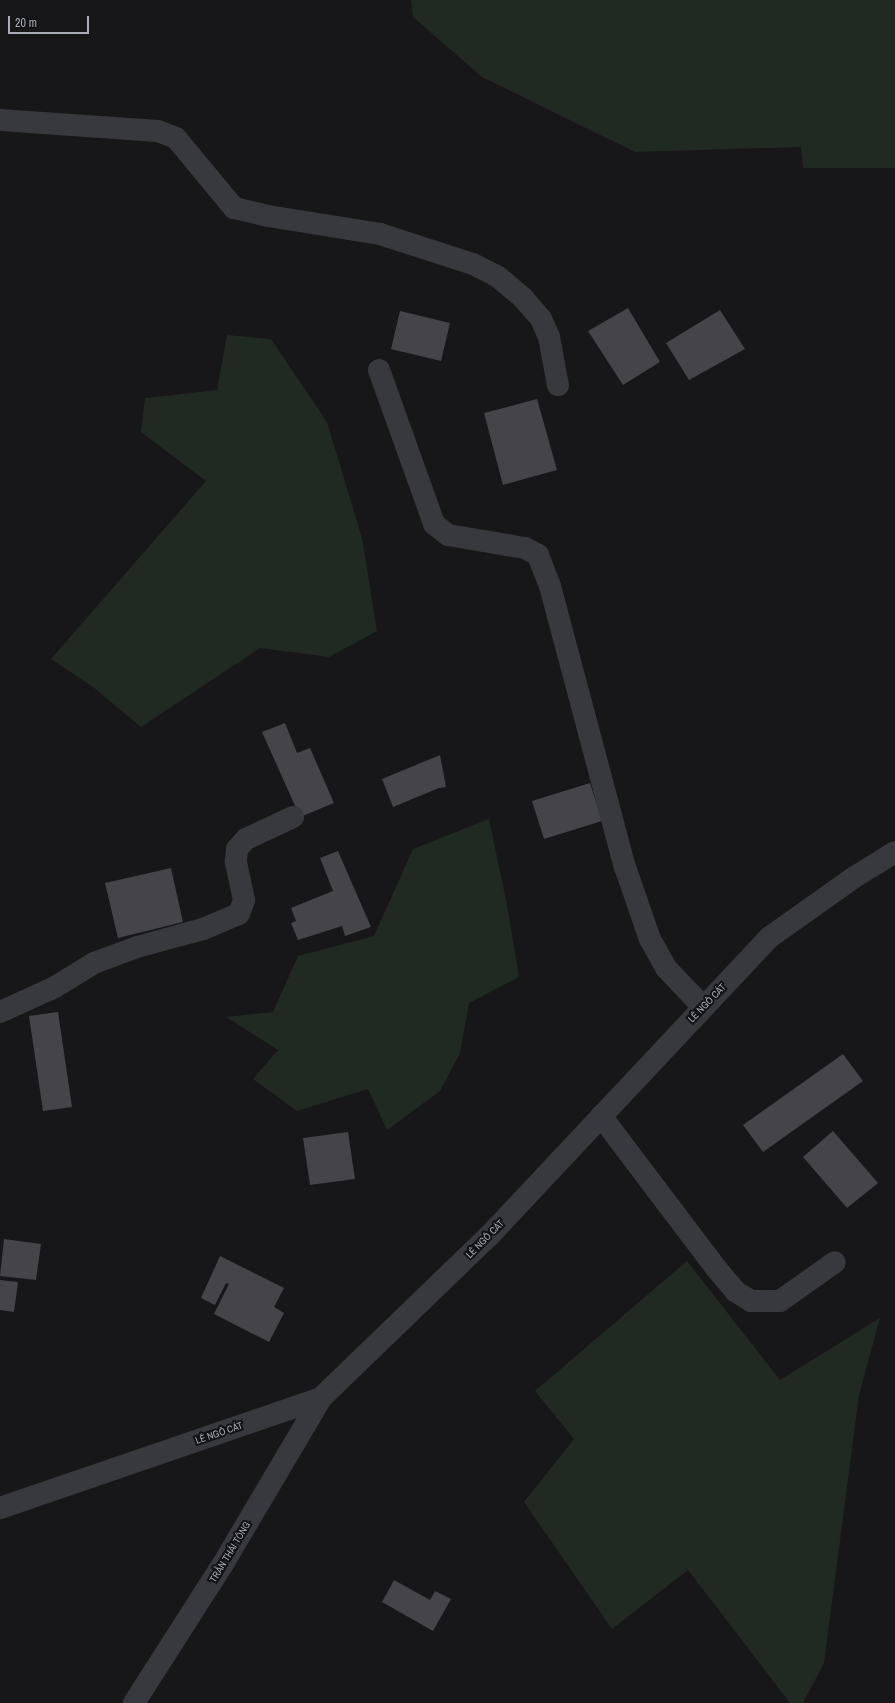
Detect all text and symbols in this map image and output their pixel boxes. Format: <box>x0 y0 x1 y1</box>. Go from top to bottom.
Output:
scale bar <box>10 8 91 34</box>
text: 20 m <box>15 15 37 31</box>
street label: LÊ NGÔ CÁT <box>686 981 728 1025</box>
street label: LÊ NGÔ CÁT <box>463 1217 507 1261</box>
street label: LÊ NGÔ CÁT <box>194 1419 244 1447</box>
street label: TRẦN THÁI TÔNG <box>207 1519 253 1585</box>

